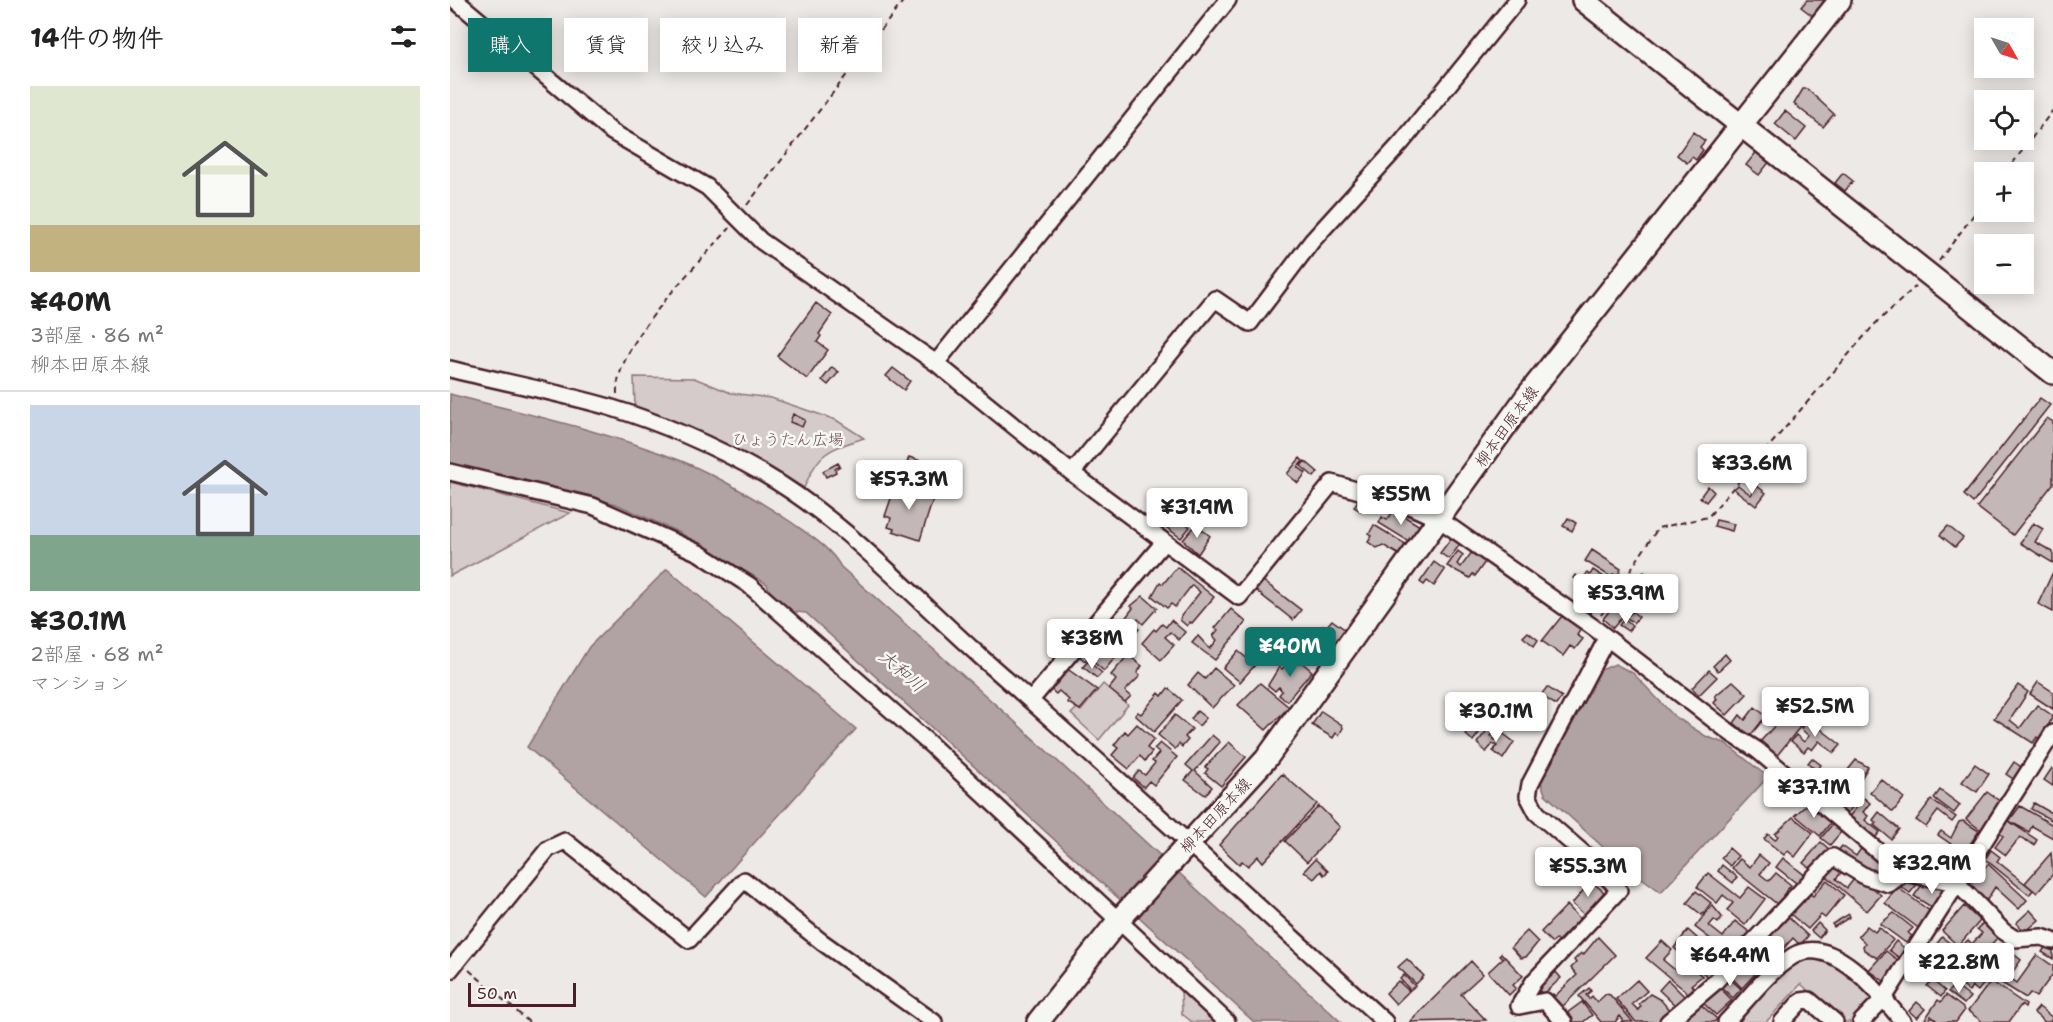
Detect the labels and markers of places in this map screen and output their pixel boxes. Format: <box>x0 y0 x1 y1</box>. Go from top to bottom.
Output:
pin: ¥33.6M <box>1703 444 1801 495</box>
pin: ¥57.3M <box>860 460 958 511</box>
pin: ¥55M <box>1365 475 1437 526</box>
pin: ¥31.9M <box>1148 488 1246 539</box>
pin: ¥53.9M <box>1577 574 1675 625</box>
pin: ¥38M <box>1056 619 1128 670</box>
pin: ¥40M <box>1254 627 1326 678</box>
pin: ¥52.5M <box>1766 687 1864 738</box>
pin: ¥30.1M <box>1447 692 1545 743</box>
pin: ¥37.1M <box>1765 768 1863 819</box>
pin: ¥32.9M <box>1883 844 1981 895</box>
pin: ¥55.3M <box>1539 847 1637 898</box>
pin: ¥64.4M <box>1681 936 1779 987</box>
pin: ¥22.8M <box>1910 943 2008 994</box>

